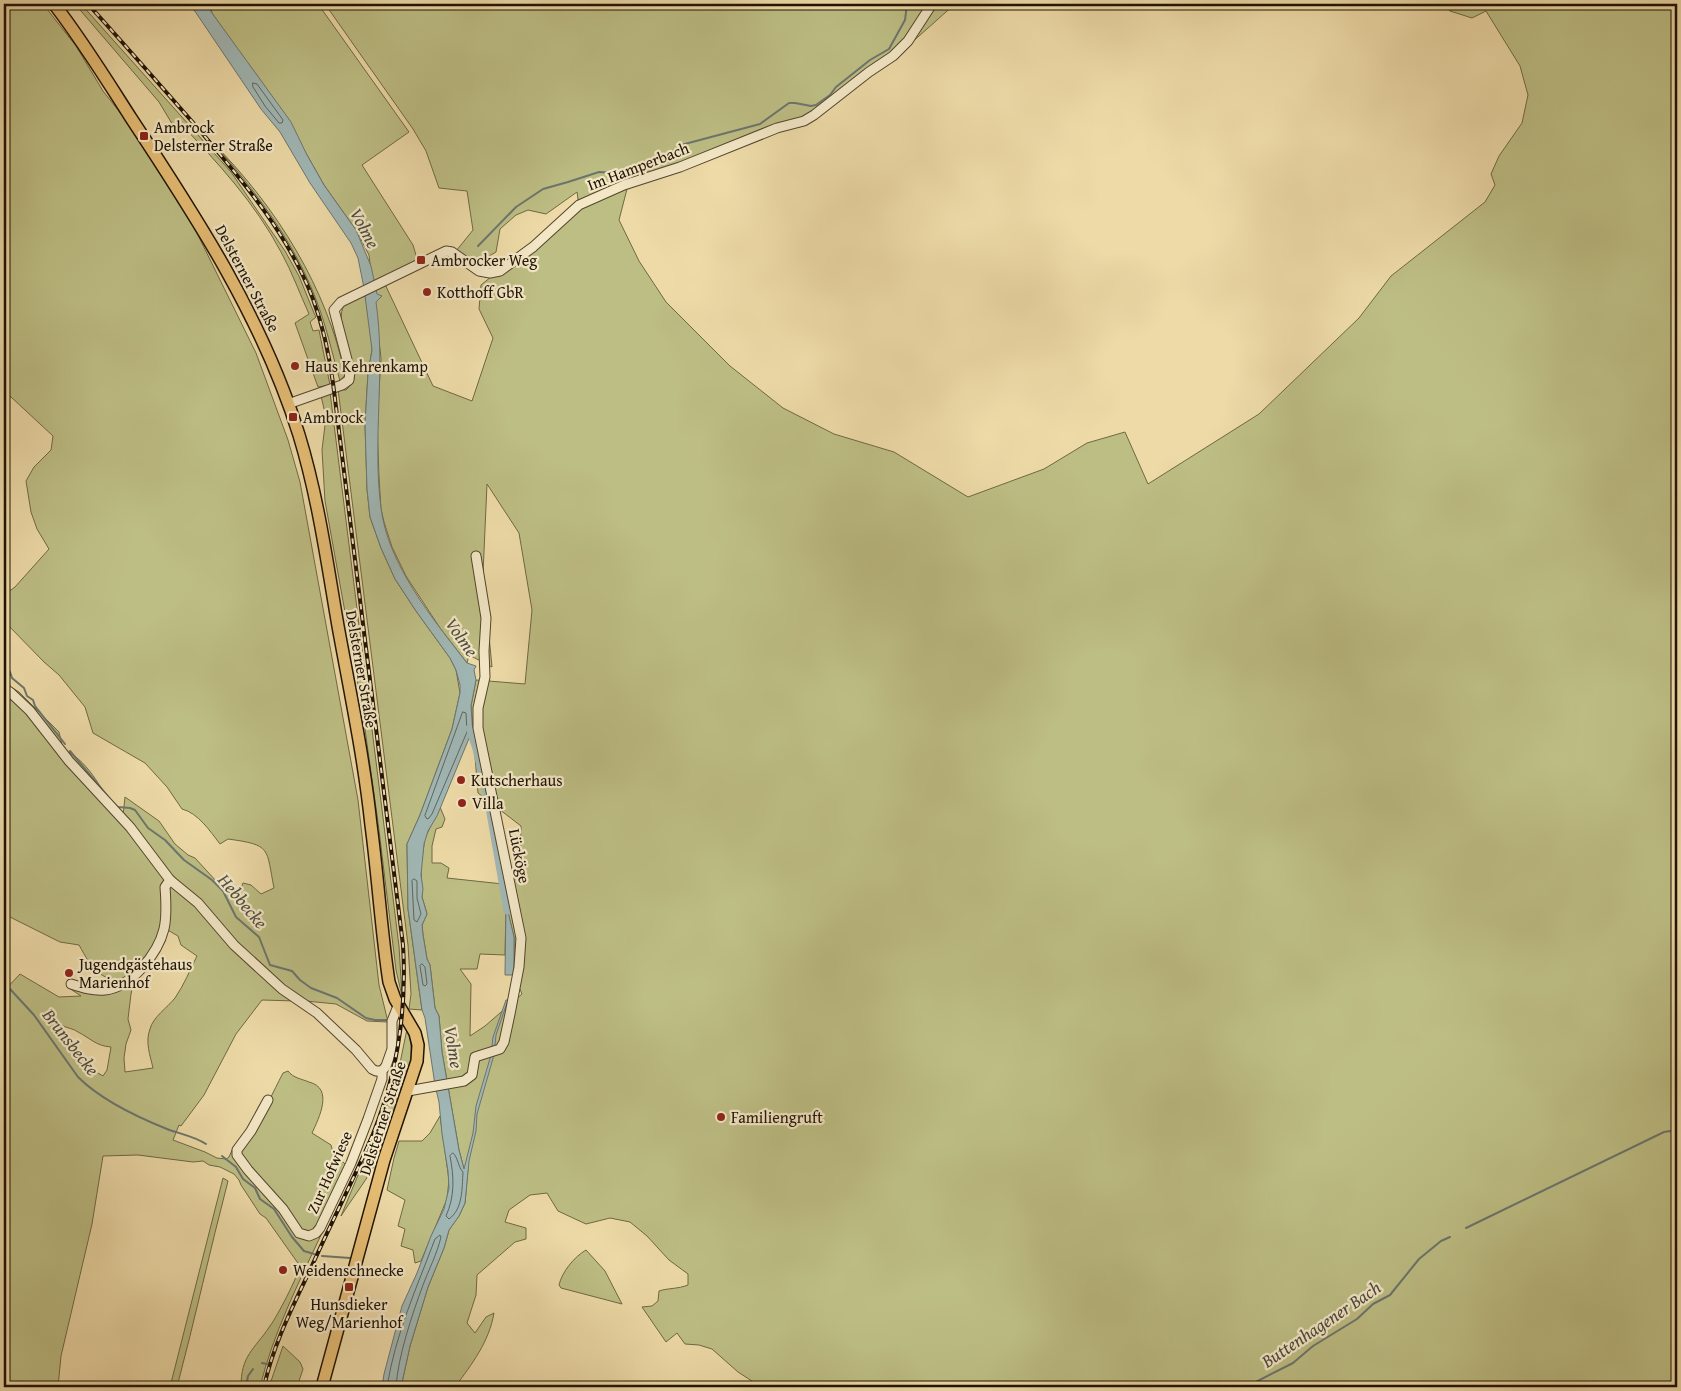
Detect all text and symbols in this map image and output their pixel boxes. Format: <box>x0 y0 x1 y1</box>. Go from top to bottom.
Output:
place label: Ambrock Delsterner Straße <box>154 115 273 157</box>
marker: Ambrock Delsterner Straße <box>138 130 150 142</box>
street label: Im Hamperbach <box>584 136 692 196</box>
water label: Volme <box>343 203 387 253</box>
street label: Delsterner Straße <box>210 220 286 336</box>
place label: Ambrocker Weg <box>431 248 537 272</box>
marker: Ambrocker Weg <box>415 254 427 266</box>
place label: Kotthoff GbR <box>437 280 525 304</box>
marker: Kotthoff GbR <box>421 286 433 298</box>
place label: Haus Kehrenkamp <box>305 354 428 378</box>
marker: Haus Kehrenkamp <box>289 360 301 372</box>
place label: Ambrock <box>303 405 364 429</box>
marker: Ambrock <box>287 411 299 423</box>
street label: Delsterner Straße <box>340 608 384 730</box>
water label: Volme <box>439 612 485 662</box>
place label: Kutscherhaus <box>471 768 563 792</box>
marker: Kutscherhaus <box>455 774 467 786</box>
place label: Villa <box>472 791 504 815</box>
marker: Villa <box>456 797 468 809</box>
street label: Lücköge <box>503 827 537 885</box>
water label: Hebbecke <box>211 867 274 935</box>
place label: Jugendgästehaus Marienhof <box>77 952 192 994</box>
marker: Jugendgästehaus Marienhof <box>63 967 75 979</box>
water label: Brunsbecke <box>35 1002 106 1081</box>
water label: Volme <box>437 1024 471 1070</box>
street label: Delsterner Straße <box>352 1058 412 1178</box>
place label: Familiengruft <box>731 1105 823 1129</box>
marker: Familiengruft <box>715 1111 727 1123</box>
street label: Zur Hofwiese <box>300 1127 358 1217</box>
place label: Weidenschnecke <box>293 1258 404 1282</box>
marker: Weidenschnecke <box>277 1264 289 1276</box>
water label: Buttenhagener Bach <box>1255 1274 1386 1375</box>
marker: Hunsdieker Weg/Marienhof <box>343 1281 355 1293</box>
place label: Hunsdieker Weg/Marienhof <box>296 1292 404 1334</box>

